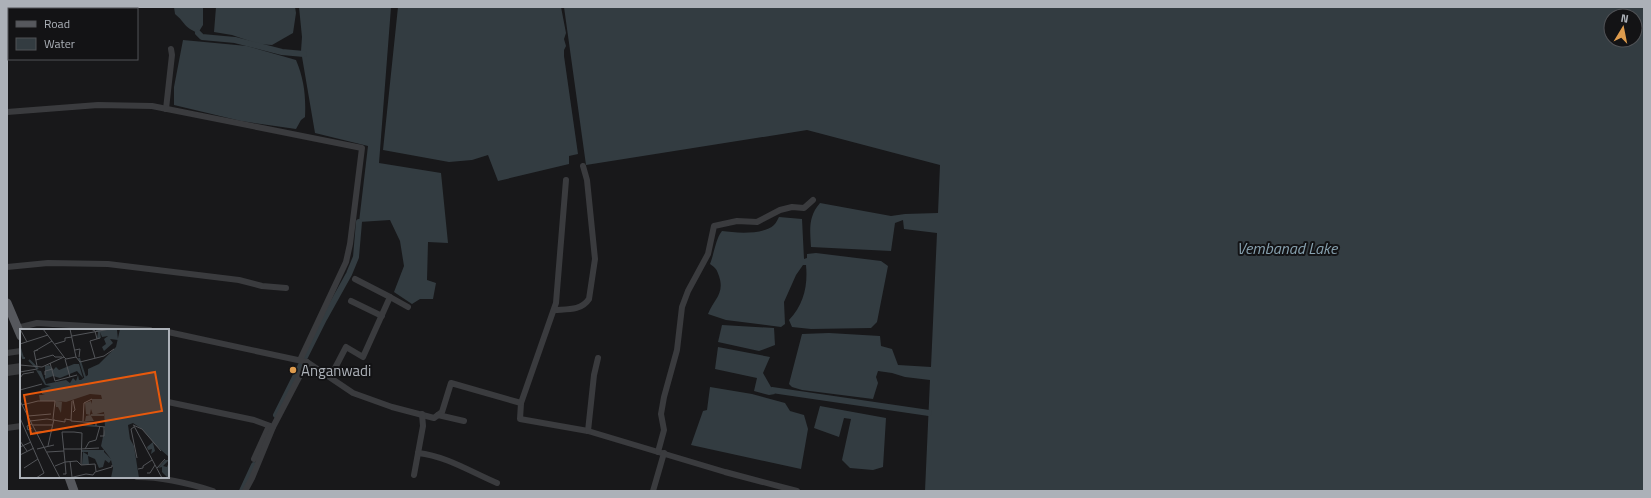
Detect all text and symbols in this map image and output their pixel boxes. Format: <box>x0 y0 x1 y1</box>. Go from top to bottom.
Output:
legend <box>8 8 138 60</box>
north arrow <box>1603 8 1643 48</box>
text: N <box>1620 10 1630 27</box>
text: Road <box>44 14 70 33</box>
text: Water <box>44 34 75 53</box>
water label: Vembanad Lake <box>1237 236 1339 260</box>
inset map <box>20 329 169 478</box>
place label: Anganwadi <box>301 359 371 382</box>
marker: Anganwadi <box>288 365 298 375</box>

